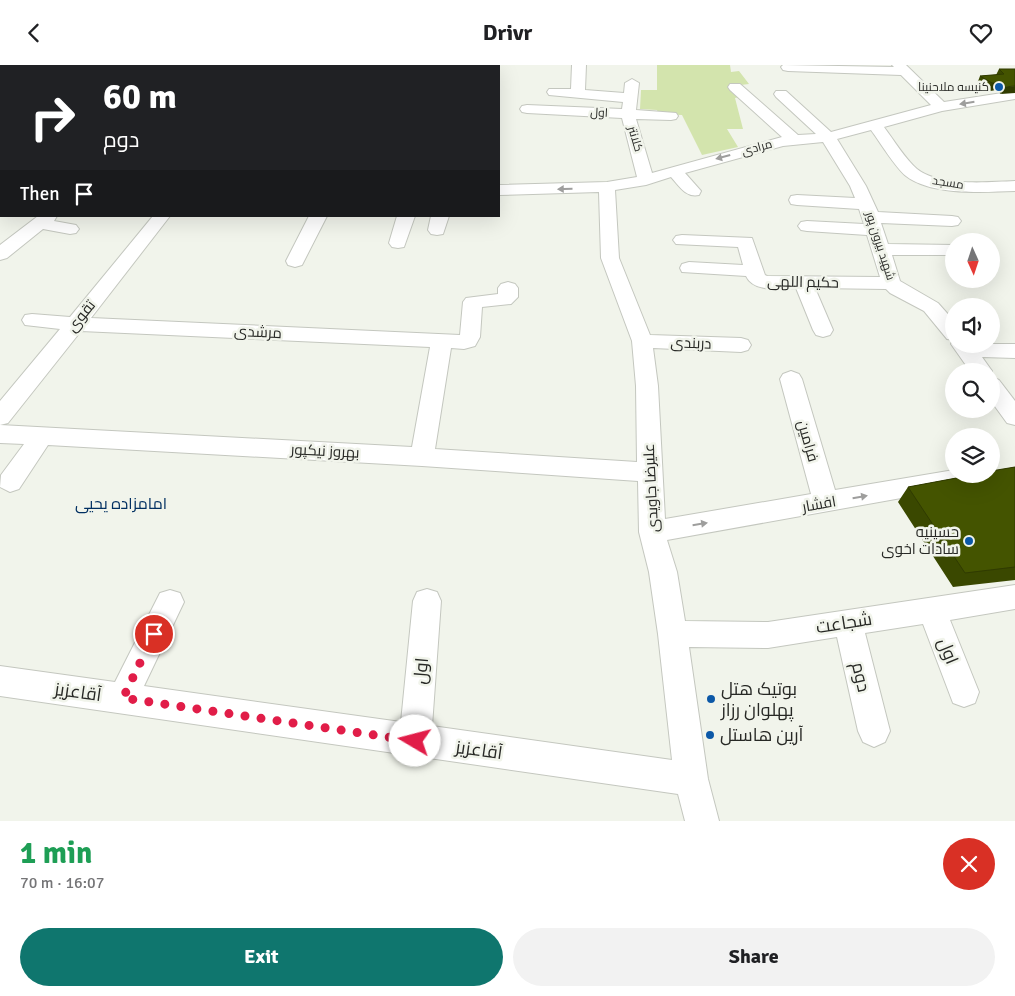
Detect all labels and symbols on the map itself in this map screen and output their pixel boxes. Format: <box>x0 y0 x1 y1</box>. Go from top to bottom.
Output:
place label: کنیسه ملاحنینا <box>918 80 989 95</box>
marker: کنیسه ملاحنینا <box>993 81 1005 93</box>
one-way arrow <box>958 99 974 107</box>
street label: اول <box>590 105 608 121</box>
street label: کلانتر <box>624 124 646 154</box>
street label: مرادی <box>740 137 774 159</box>
one-way arrow <box>716 153 731 161</box>
street label: مسجد <box>931 173 965 193</box>
one-way arrow <box>557 185 573 193</box>
street label: شهید بیرون پور <box>861 209 898 283</box>
north arrow <box>945 233 1000 287</box>
street label: حکیم اللهی <box>767 272 839 293</box>
street label: تقوی <box>63 296 100 336</box>
street label: مرشدی <box>234 322 282 343</box>
street label: دربندی <box>670 333 712 354</box>
street label: فرامین <box>793 418 822 464</box>
street label: بهروز نیکپور <box>289 440 360 463</box>
street label: علیرضا جاویدی <box>640 443 663 533</box>
street label: افشار <box>800 492 838 516</box>
one-way arrow <box>853 492 869 500</box>
district label: امامزاده یحیی <box>75 494 167 514</box>
one-way arrow <box>692 519 708 527</box>
place label: حسینیه سادات اخوی <box>881 523 959 559</box>
marker: حسینیه سادات اخوی <box>963 535 975 547</box>
street label: شجاعت <box>814 608 874 638</box>
pin <box>133 613 175 655</box>
street label: اول <box>933 635 963 667</box>
street label: اول <box>409 657 433 685</box>
street label: دوم <box>846 660 875 694</box>
street label: آقاعزیز <box>52 678 103 706</box>
place label: بوتیک هتل پهلوان رزاز <box>720 678 797 722</box>
marker: بوتیک هتل پهلوان رزاز <box>705 693 717 705</box>
position arrow <box>388 714 440 766</box>
place label: آرین هاستل <box>720 724 803 746</box>
marker: آرین هاستل <box>704 729 716 741</box>
street label: آقاعزیز <box>453 736 504 764</box>

